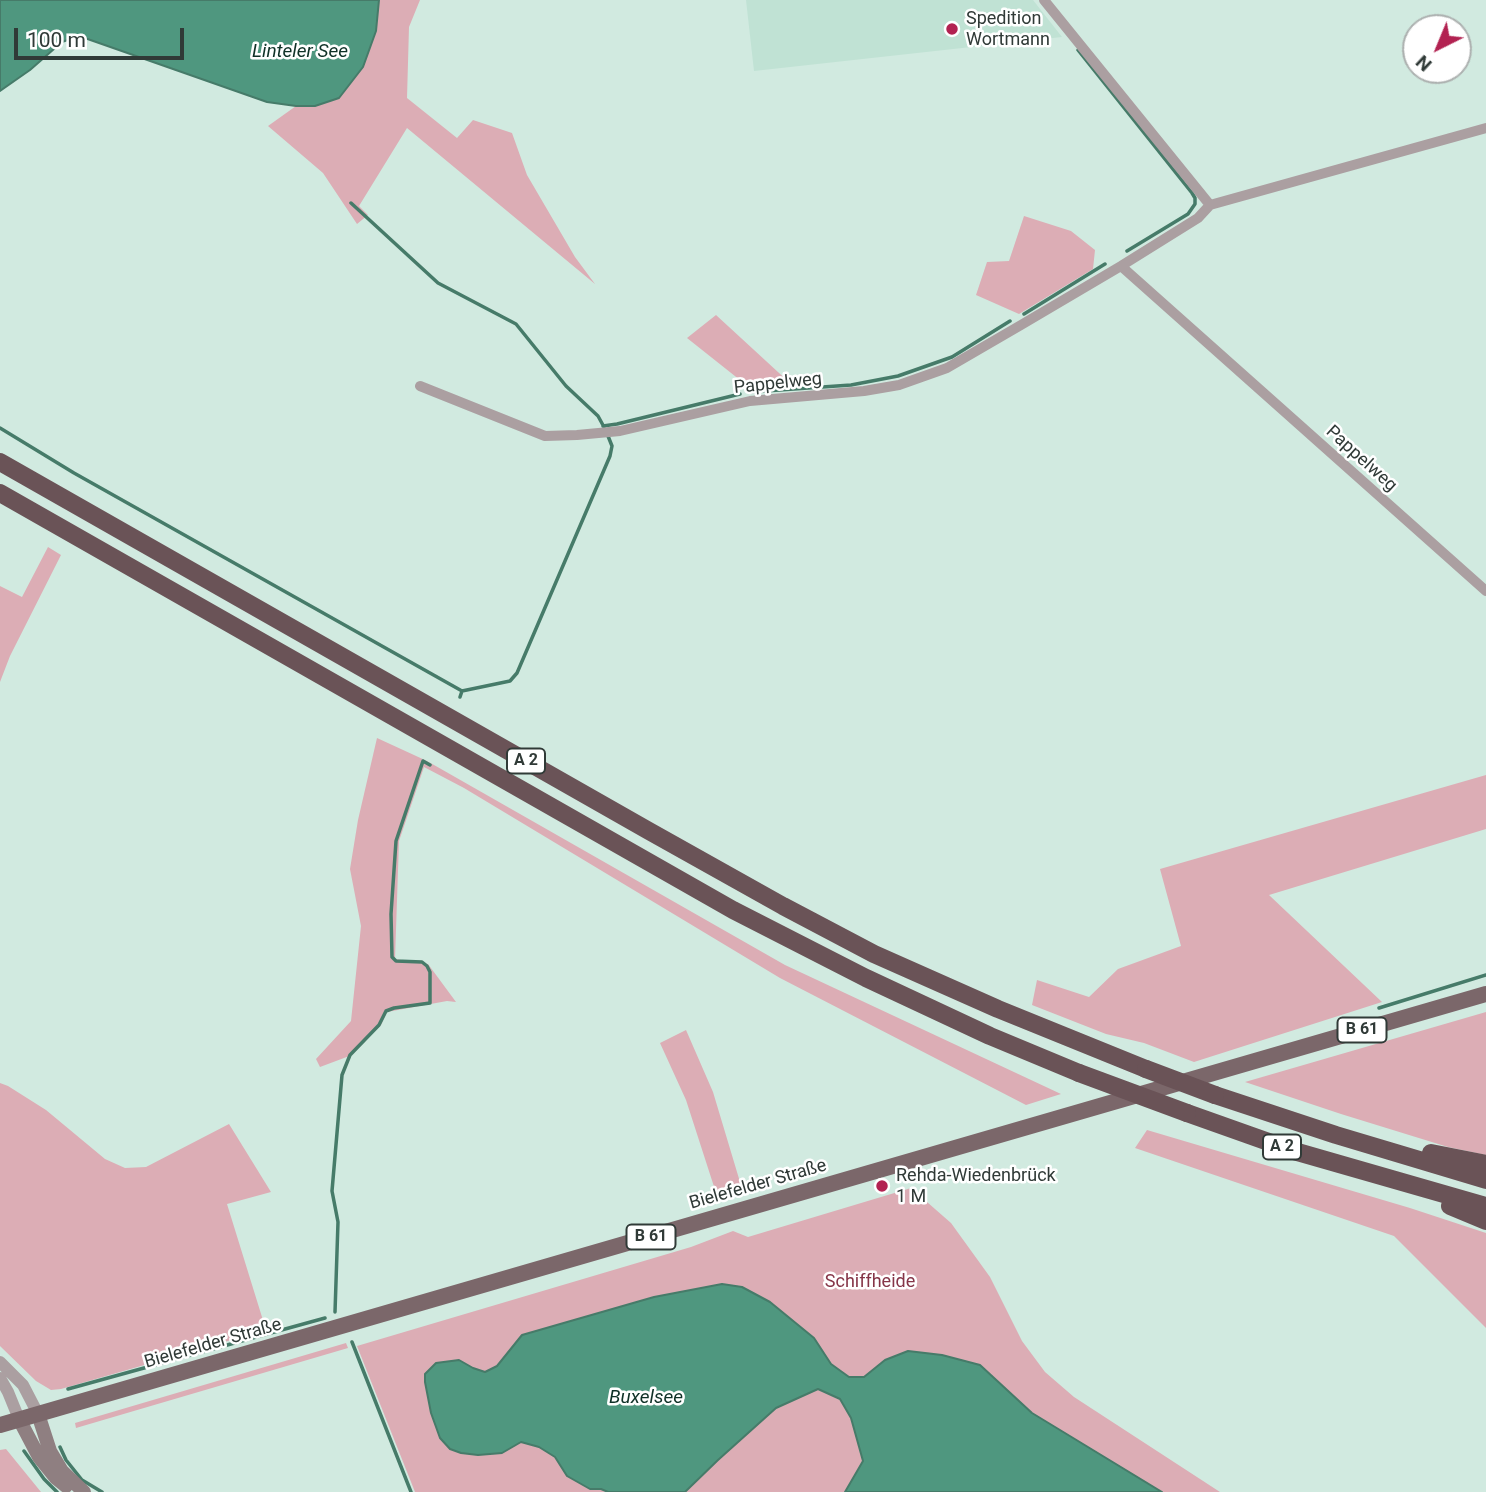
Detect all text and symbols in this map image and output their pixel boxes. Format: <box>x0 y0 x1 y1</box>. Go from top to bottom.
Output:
place label: Spedition Wortmann <box>966 8 1050 50</box>
scale bar <box>18 14 187 58</box>
north arrow <box>1402 14 1472 84</box>
marker: Spedition Wortmann <box>944 21 960 37</box>
text: 100 m <box>27 28 86 52</box>
water label: Linteler See <box>252 41 348 63</box>
text: N <box>1411 50 1436 76</box>
street label: Pappelweg <box>733 369 823 399</box>
street label: Pappelweg <box>1321 421 1401 497</box>
road number: A 2 <box>507 748 545 774</box>
road number: B 61 <box>1338 1018 1386 1042</box>
road number: A 2 <box>1263 1134 1301 1160</box>
street label: Bielefelder Straße <box>687 1155 829 1215</box>
place label: Rehda-Wiedenbrück 1 M <box>896 1165 1056 1208</box>
marker: Rehda-Wiedenbrück 1 M <box>874 1178 890 1194</box>
road number: B 61 <box>626 1224 676 1250</box>
park label: Schiffheide <box>825 1271 915 1293</box>
street label: Bielefelder Straße <box>142 1314 284 1374</box>
water label: Buxelsee <box>609 1387 683 1409</box>

